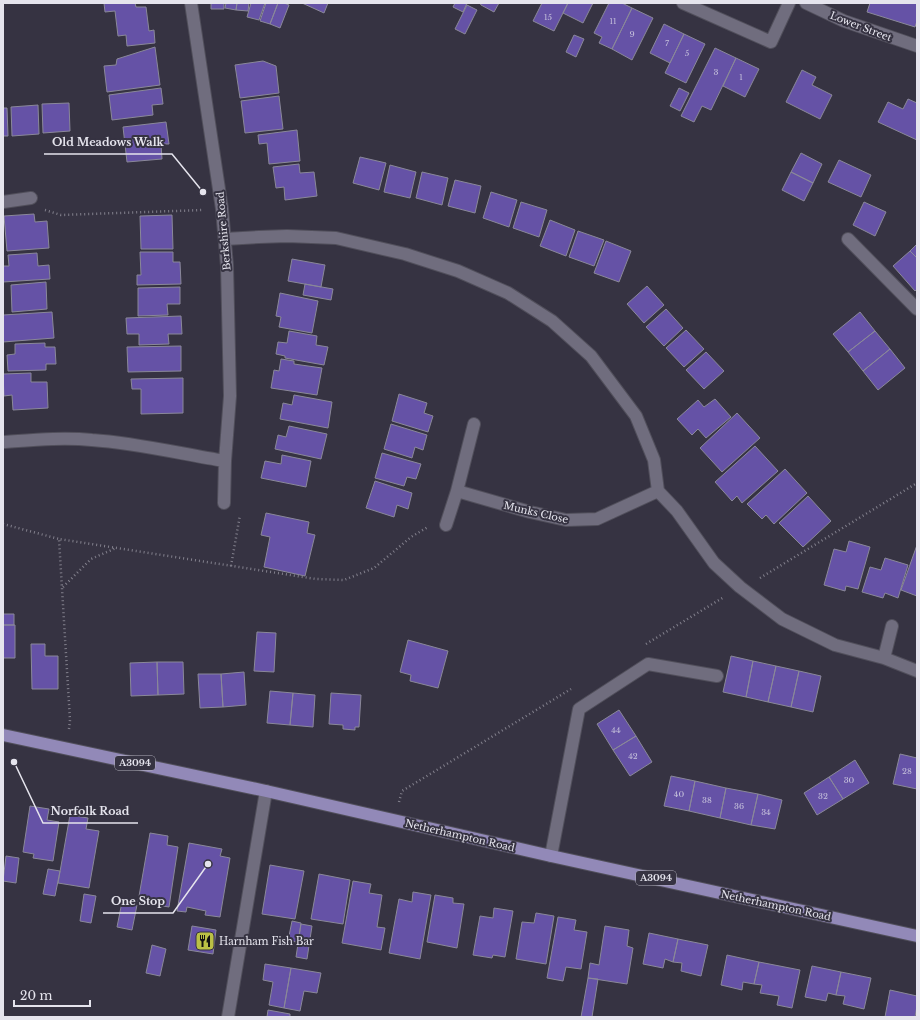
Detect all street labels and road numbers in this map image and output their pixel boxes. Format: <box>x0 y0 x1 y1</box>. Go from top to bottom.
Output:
street label: Lower Street <box>828 9 894 44</box>
street label: Berkshire Road <box>214 191 233 271</box>
street label: Munks Close <box>502 499 570 526</box>
road number: A3094 <box>115 756 155 770</box>
street label: Netherhampton Road <box>404 817 516 855</box>
road number: A3094 <box>636 871 676 885</box>
street label: Netherhampton Road <box>720 887 832 924</box>

